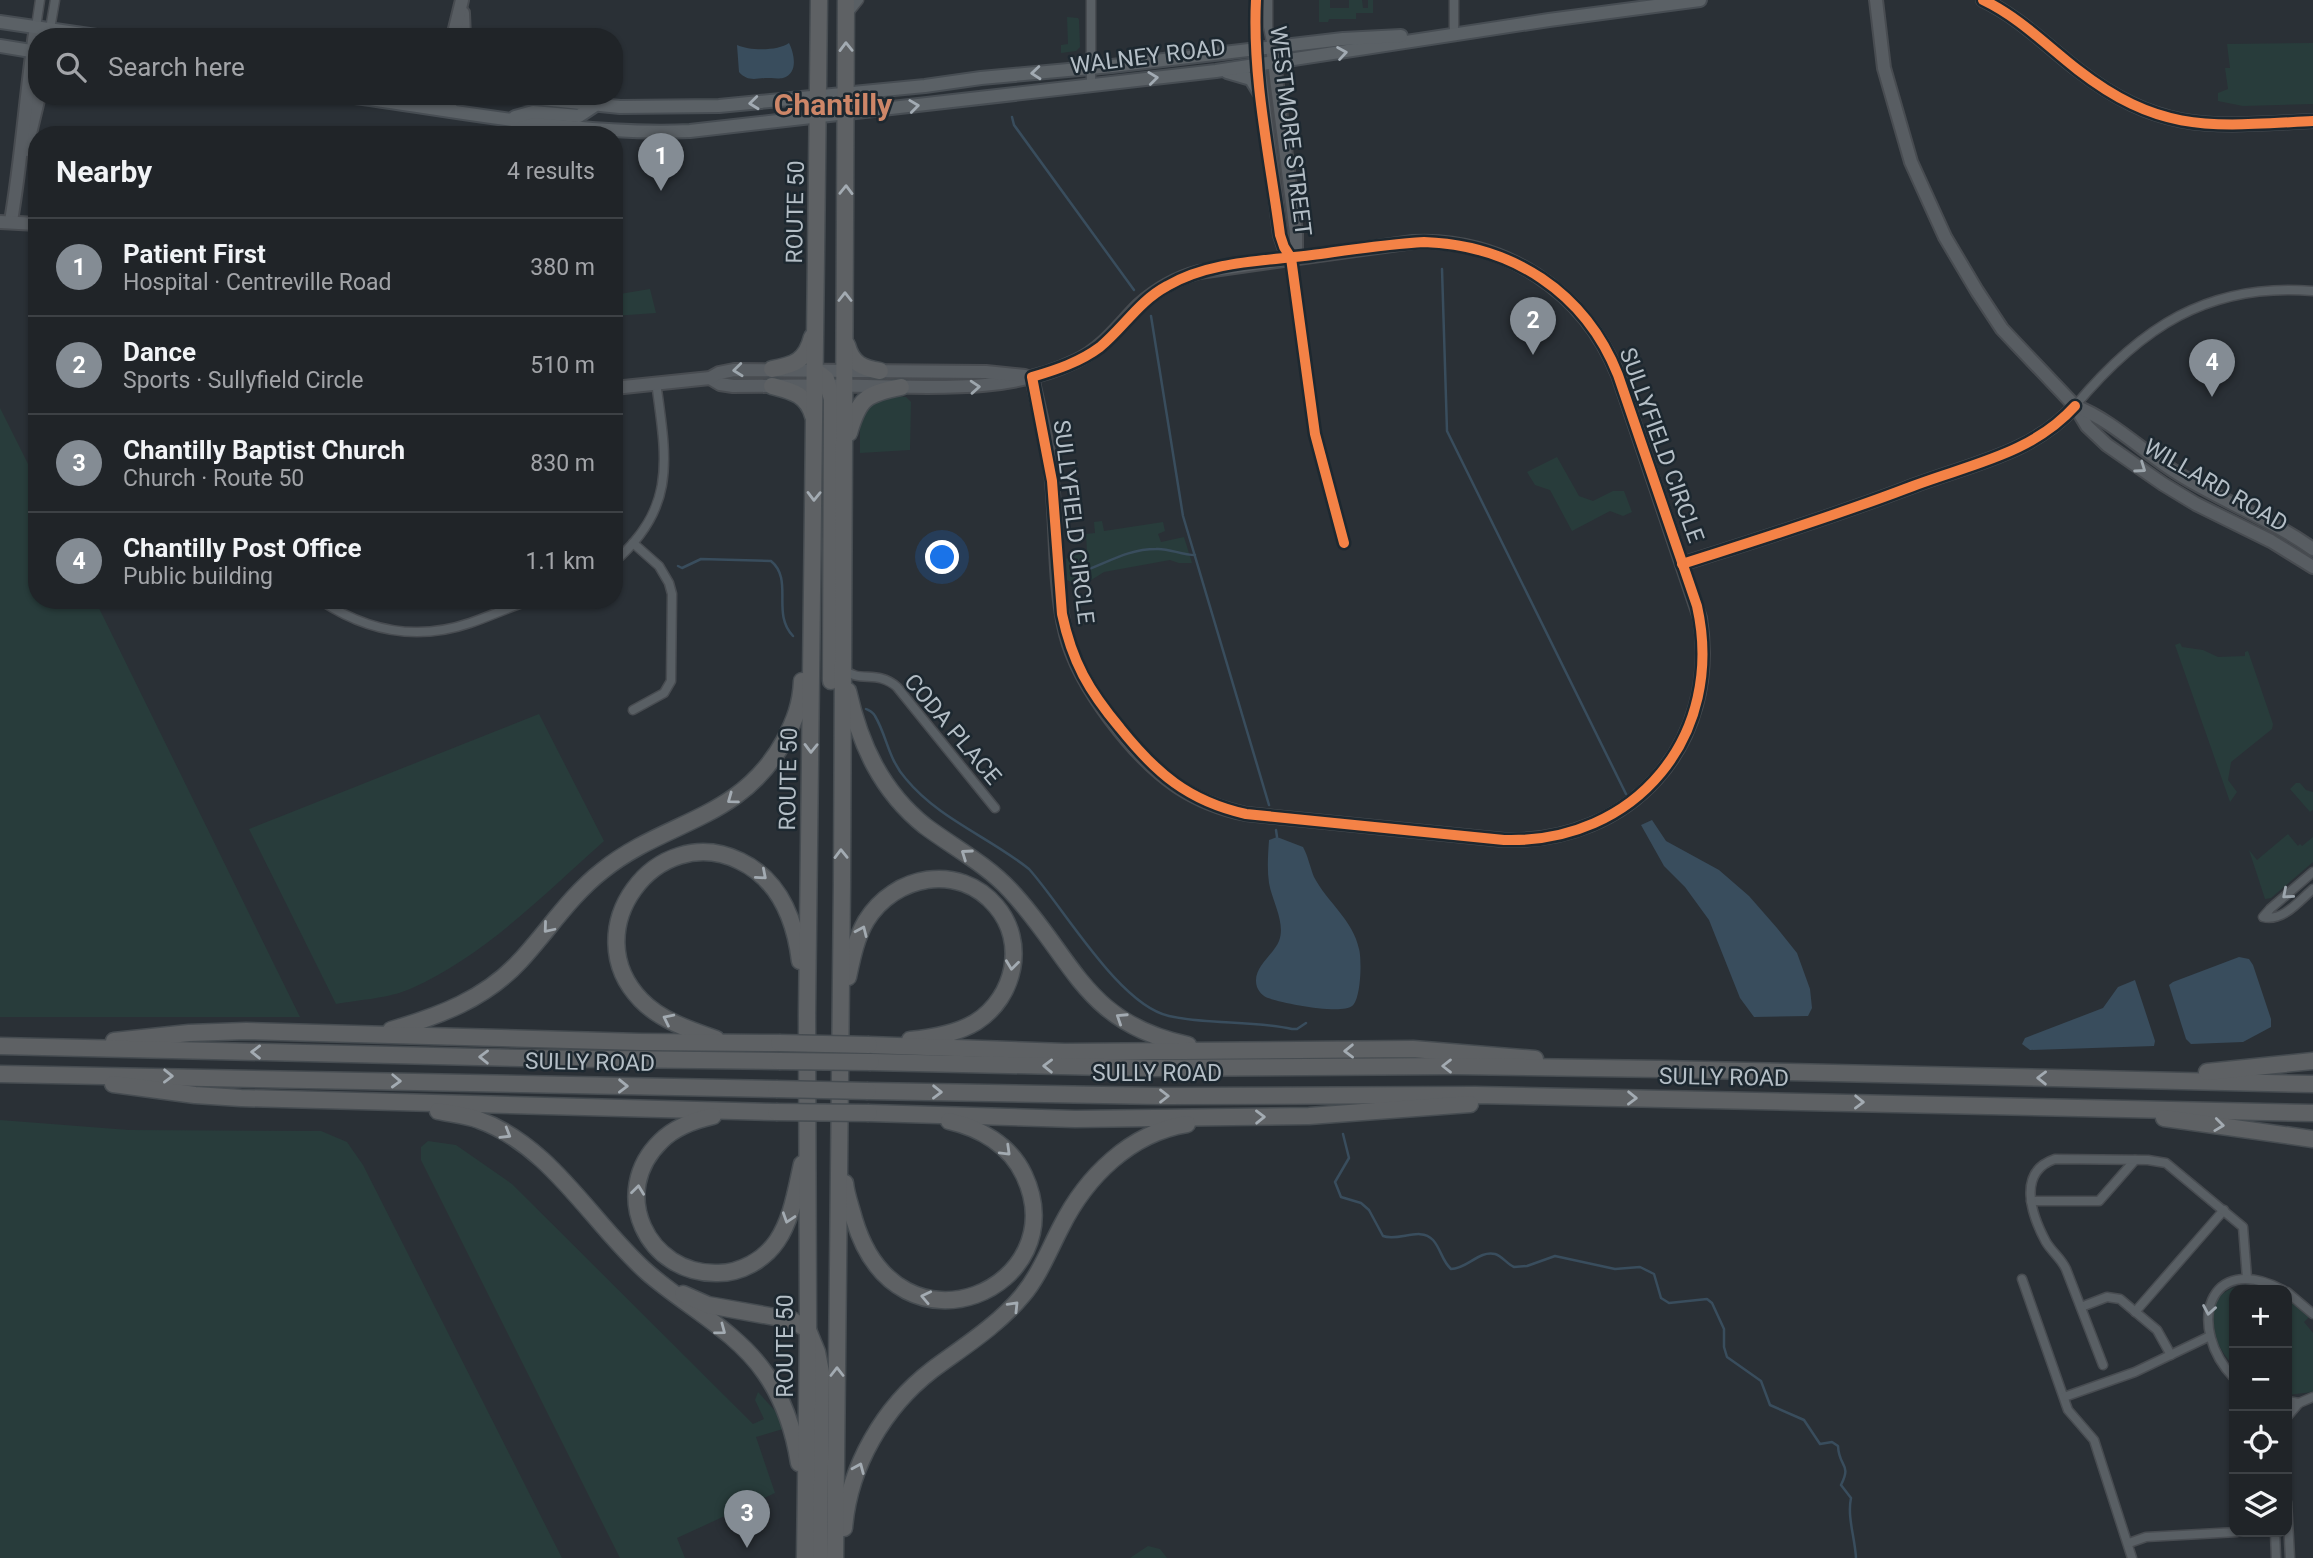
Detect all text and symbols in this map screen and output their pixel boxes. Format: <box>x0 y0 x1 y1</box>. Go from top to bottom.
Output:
street label: WESTMORE STREET <box>1264 25 1317 238</box>
search box <box>28 28 623 105</box>
street label: WALNEY ROAD <box>1069 34 1227 79</box>
one-way arrow <box>838 41 854 52</box>
one-way arrow <box>1336 46 1348 61</box>
icon: search <box>52 48 90 86</box>
text: Search here <box>108 52 245 82</box>
one-way arrow <box>1030 65 1041 80</box>
one-way arrow <box>1148 70 1159 85</box>
district label: Chantilly <box>774 87 893 122</box>
one-way arrow <box>748 95 759 110</box>
one-way arrow <box>908 99 920 114</box>
pin: 1 <box>638 133 684 191</box>
text: Nearby <box>56 154 152 189</box>
text: 4 results <box>507 158 595 185</box>
street label: ROUTE 50 <box>781 160 810 264</box>
one-way arrow <box>838 184 853 195</box>
text: Patient First <box>123 239 266 269</box>
text: 1 <box>72 254 86 281</box>
text: 380 m <box>530 254 595 281</box>
text: Hospital · Centreville Road <box>123 269 392 296</box>
one-way arrow <box>837 292 853 302</box>
pin: 2 <box>1510 297 1556 355</box>
text: Dance <box>123 337 196 367</box>
pin: 4 <box>2189 339 2235 397</box>
street label: SULLYFIELD CIRCLE <box>1614 344 1709 546</box>
text: 2 <box>72 352 86 379</box>
text: 510 m <box>530 352 595 379</box>
one-way arrow <box>732 363 744 378</box>
text: Sports · Sullyfield Circle <box>123 367 363 394</box>
one-way arrow <box>969 380 980 395</box>
street label: SULLYFIELD CIRCLE <box>1048 418 1099 626</box>
street label: WILLARD ROAD <box>2139 433 2292 537</box>
text: Chantilly Baptist Church <box>123 435 405 465</box>
text: 3 <box>72 450 86 477</box>
text: 830 m <box>530 450 595 477</box>
one-way arrow <box>2133 460 2146 472</box>
text: Church · Route 50 <box>123 465 304 492</box>
one-way arrow <box>806 492 822 502</box>
text: Chantilly Post Office <box>123 533 362 563</box>
your location <box>925 540 959 574</box>
text: 4 <box>72 548 86 575</box>
text: 1.1 km <box>526 548 595 575</box>
text: Public building <box>123 563 273 590</box>
street label: CODA PLACE <box>898 668 1007 790</box>
street label: ROUTE 50 <box>774 727 803 831</box>
one-way arrow <box>803 744 819 754</box>
one-way arrow <box>727 791 740 803</box>
one-way arrow <box>834 849 849 860</box>
one-way arrow <box>961 850 974 862</box>
one-way arrow <box>754 867 767 879</box>
one-way arrow <box>2283 886 2296 898</box>
one-way arrow <box>544 920 556 933</box>
one-way arrow <box>854 926 868 938</box>
one-way arrow <box>1005 959 1020 971</box>
one-way arrow <box>663 1013 675 1027</box>
one-way arrow <box>1116 1013 1129 1026</box>
one-way arrow <box>1344 1043 1355 1058</box>
one-way arrow <box>250 1044 261 1060</box>
street label: SULLY ROAD <box>525 1048 655 1077</box>
one-way arrow <box>478 1050 489 1065</box>
one-way arrow <box>1441 1058 1451 1074</box>
one-way arrow <box>1042 1059 1053 1074</box>
street label: SULLY ROAD <box>1092 1060 1222 1087</box>
street label: SULLY ROAD <box>1659 1063 1789 1092</box>
one-way arrow <box>164 1068 174 1084</box>
one-way arrow <box>2036 1070 2047 1085</box>
one-way arrow <box>391 1074 402 1089</box>
one-way arrow <box>619 1078 629 1094</box>
one-way arrow <box>932 1084 942 1100</box>
one-way arrow <box>1159 1088 1170 1104</box>
one-way arrow <box>1626 1091 1637 1106</box>
one-way arrow <box>1854 1094 1865 1110</box>
one-way arrow <box>1255 1109 1266 1125</box>
one-way arrow <box>2213 1118 2225 1133</box>
one-way arrow <box>498 1126 511 1139</box>
one-way arrow <box>998 1143 1011 1155</box>
one-way arrow <box>630 1185 645 1196</box>
one-way arrow <box>781 1211 796 1223</box>
map controls <box>2229 1285 2292 1537</box>
button: + <box>2229 1285 2292 1348</box>
one-way arrow <box>920 1291 932 1306</box>
street label: ROUTE 50 <box>772 1294 799 1398</box>
one-way arrow <box>1005 1301 1018 1314</box>
one-way arrow <box>2203 1304 2218 1316</box>
one-way arrow <box>713 1322 726 1334</box>
button: − <box>2229 1348 2292 1411</box>
one-way arrow <box>829 1366 845 1376</box>
button: locate <box>2229 1411 2292 1474</box>
one-way arrow <box>851 1462 865 1475</box>
button: layers <box>2229 1474 2292 1537</box>
pin: 3 <box>724 1490 770 1548</box>

